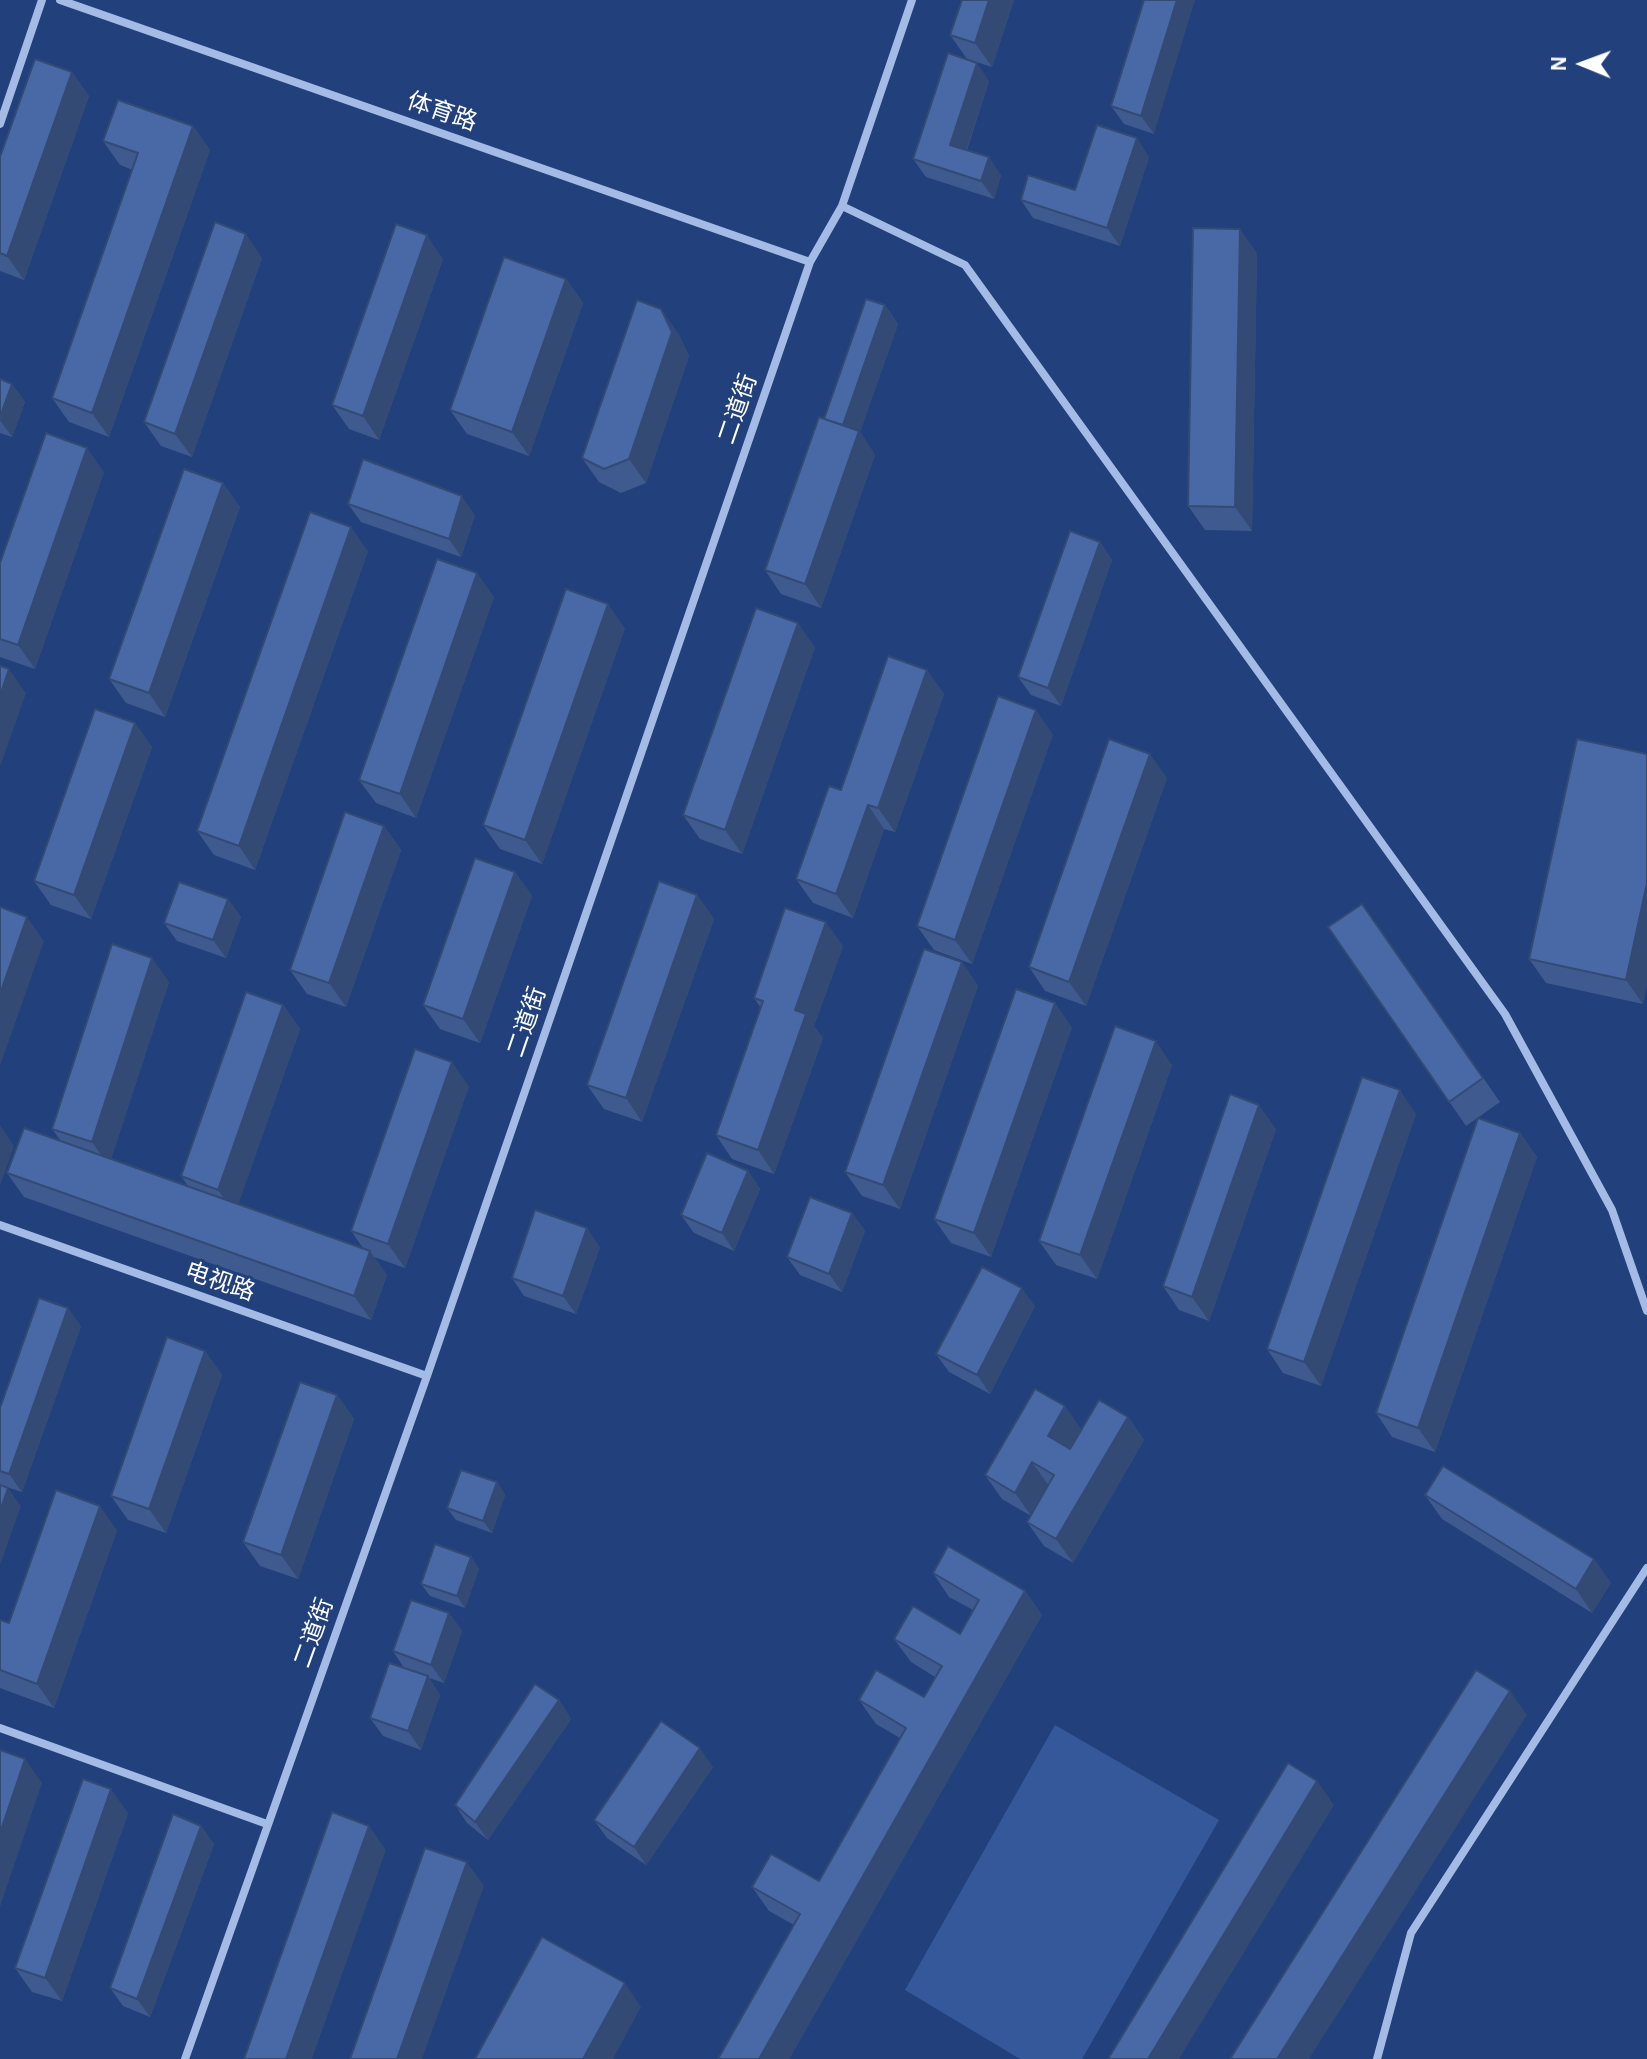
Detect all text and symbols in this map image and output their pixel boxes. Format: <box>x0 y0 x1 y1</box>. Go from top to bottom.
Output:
north arrow <box>1543 24 1623 104</box>
text: N <box>1548 56 1570 71</box>
street label: 体育路 <box>403 87 481 137</box>
street label: 二道街 <box>713 370 763 448</box>
street label: 二道街 <box>502 983 552 1061</box>
street label: 电视路 <box>181 1257 259 1307</box>
street label: 二道街 <box>288 1594 340 1672</box>

